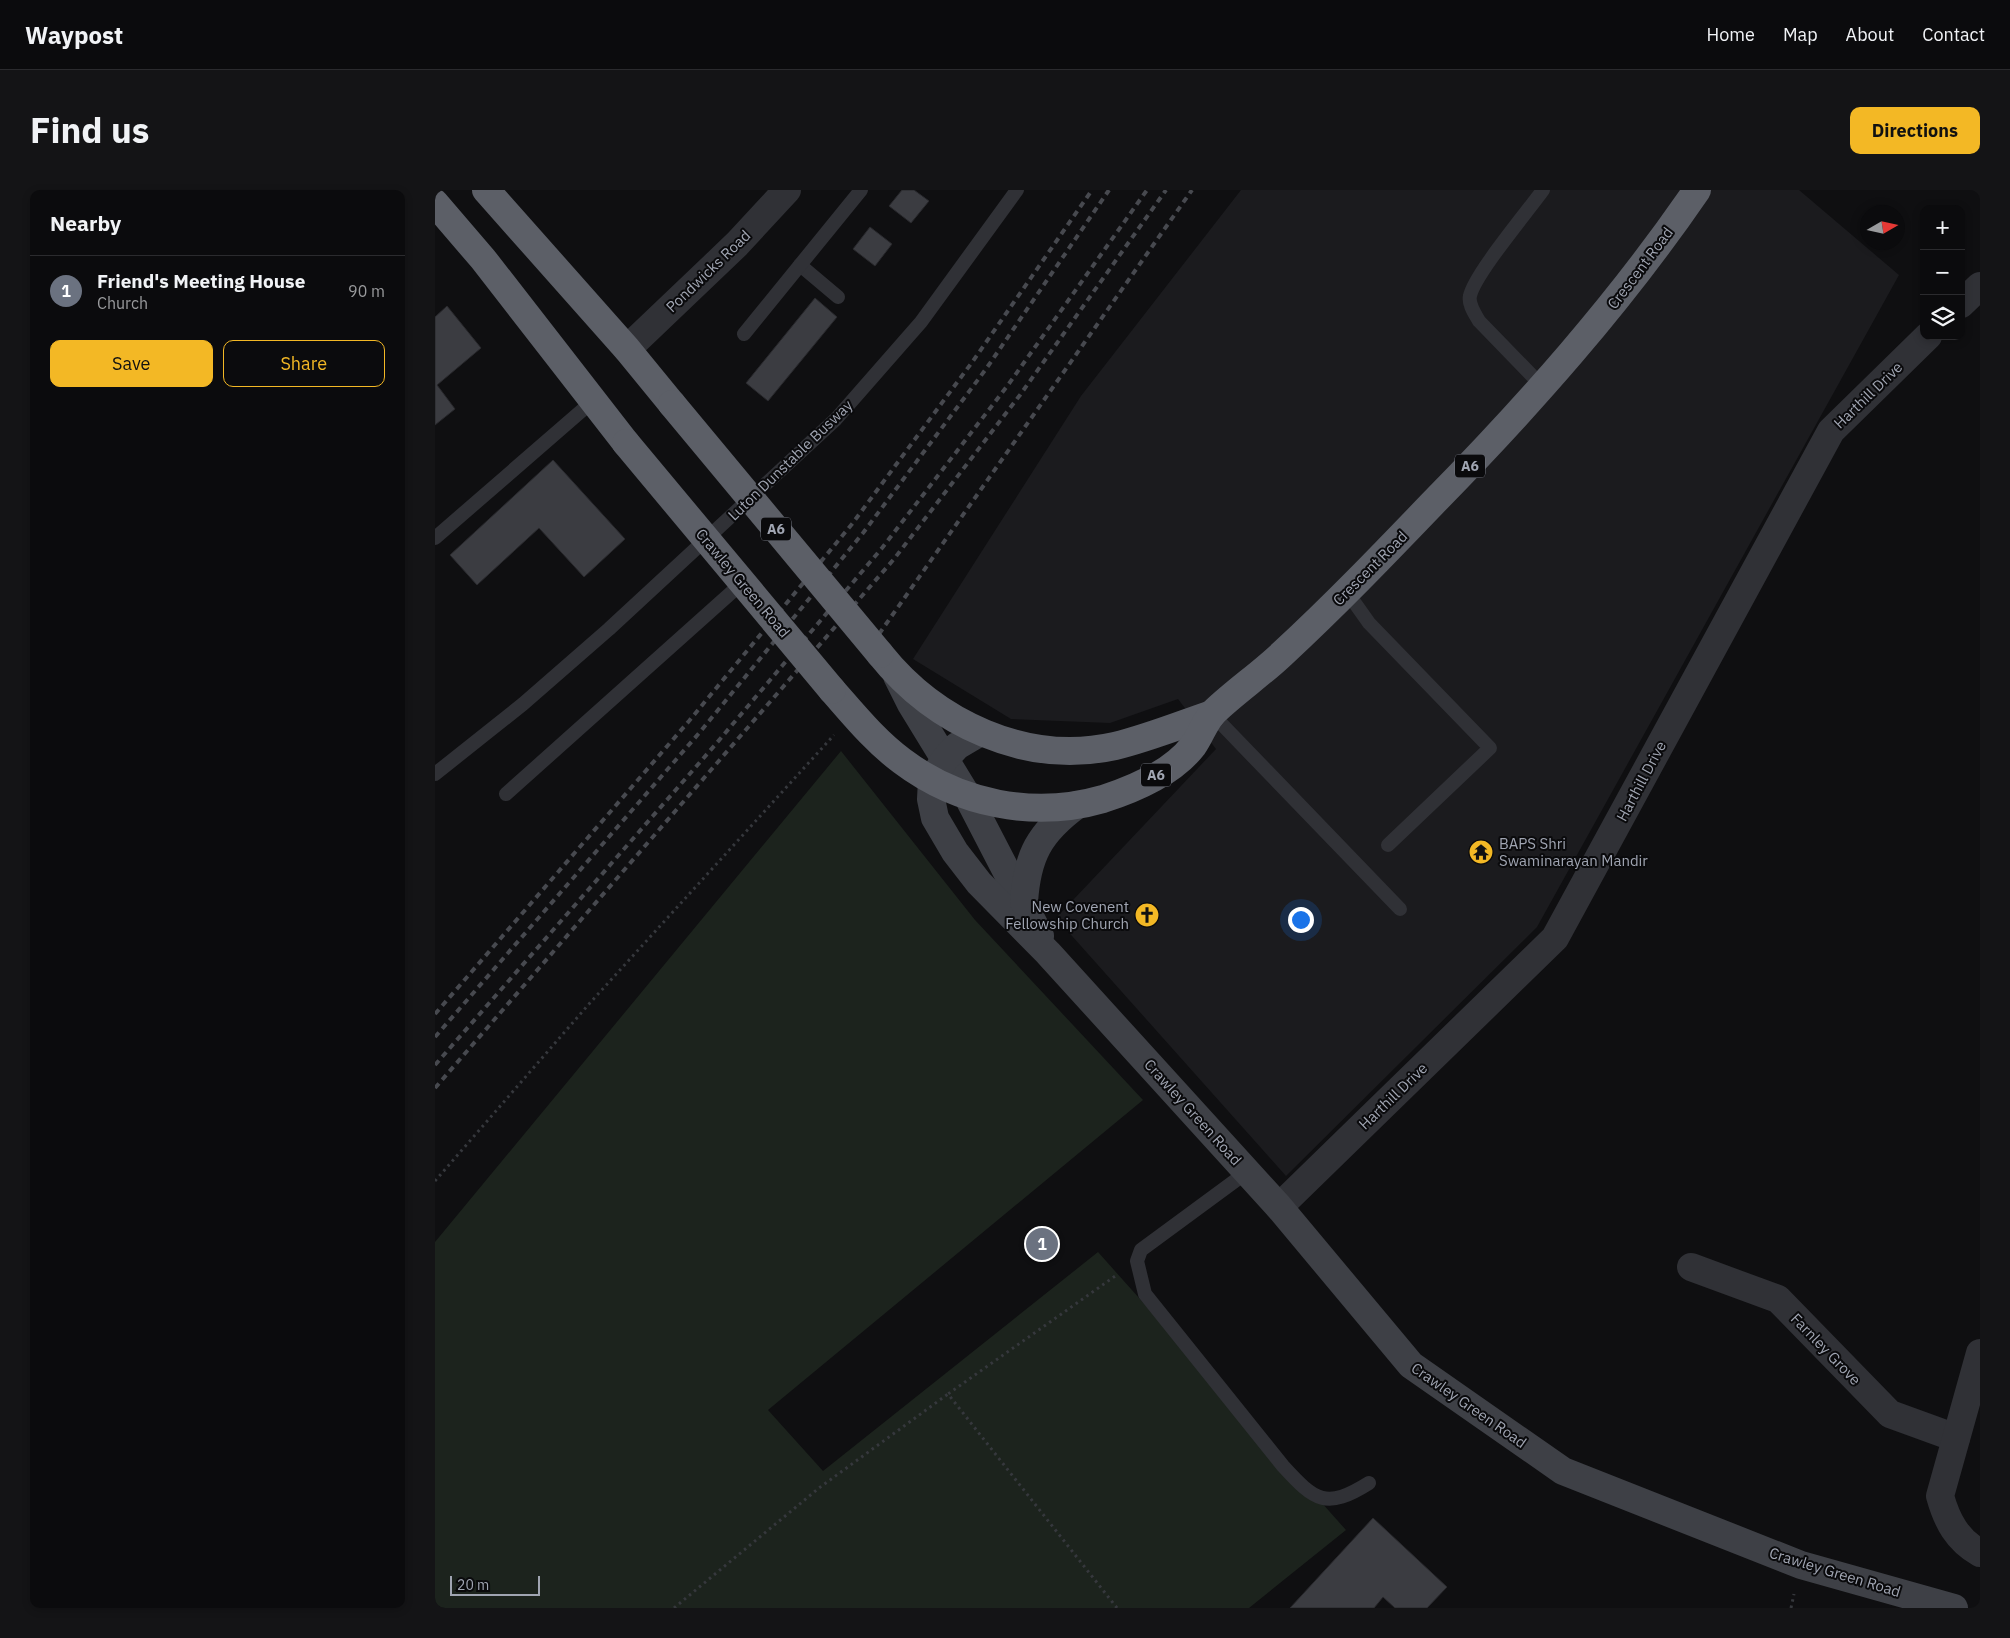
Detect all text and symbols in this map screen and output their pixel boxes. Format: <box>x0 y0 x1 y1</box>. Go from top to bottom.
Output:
text: Waypost <box>25 19 123 51</box>
text: Home <box>1707 23 1755 46</box>
text: Map <box>1783 23 1818 46</box>
text: About <box>1846 23 1894 46</box>
text: Contact <box>1922 23 1985 46</box>
text: Find us <box>30 107 149 153</box>
button: Directions <box>1850 107 1980 154</box>
north arrow <box>1860 205 1905 250</box>
map controls <box>1920 205 1965 340</box>
button: + <box>1920 205 1965 250</box>
text: Nearby <box>50 209 121 237</box>
street label: Crescent Road <box>1603 223 1677 313</box>
street label: Pondwicks Road <box>662 226 754 316</box>
button: − <box>1920 250 1965 295</box>
text: Friend's Meeting House <box>97 269 305 293</box>
text: 1 <box>61 281 71 301</box>
text: 90 m <box>348 281 385 301</box>
text: Church <box>97 293 148 313</box>
button: layers <box>1920 295 1965 340</box>
button: Save <box>50 340 213 387</box>
button: Share <box>223 340 385 387</box>
street label: Harthill Drive <box>1830 358 1906 432</box>
street label: Luton Dunstable Busway <box>724 395 857 524</box>
road number: A6 <box>1455 454 1485 478</box>
road number: A6 <box>761 518 791 540</box>
street label: Crawley Green Road <box>692 525 794 641</box>
street label: Crescent Road <box>1329 527 1411 609</box>
street label: Harthill Drive <box>1612 738 1670 824</box>
road number: A6 <box>1141 764 1171 786</box>
place label: BAPS Shri Swaminarayan Mandir <box>1499 834 1648 870</box>
temple icon: BAPS Shri Swaminarayan Mandir <box>1468 839 1494 865</box>
place label: New Covenent Fellowship Church <box>1005 897 1129 933</box>
church icon: New Covenent Fellowship Church <box>1134 902 1160 928</box>
your location <box>1288 907 1314 933</box>
street label: Crawley Green Road <box>1140 1055 1246 1169</box>
street label: Harthill Drive <box>1355 1059 1431 1133</box>
pin: 1 <box>1026 1225 1058 1263</box>
street label: Farnley Grove <box>1787 1309 1865 1389</box>
street label: Crawley Green Road <box>1408 1358 1530 1452</box>
street label: Crawley Green Road <box>1767 1543 1903 1601</box>
scale bar <box>450 1573 540 1596</box>
text: 20 m <box>457 1576 489 1594</box>

